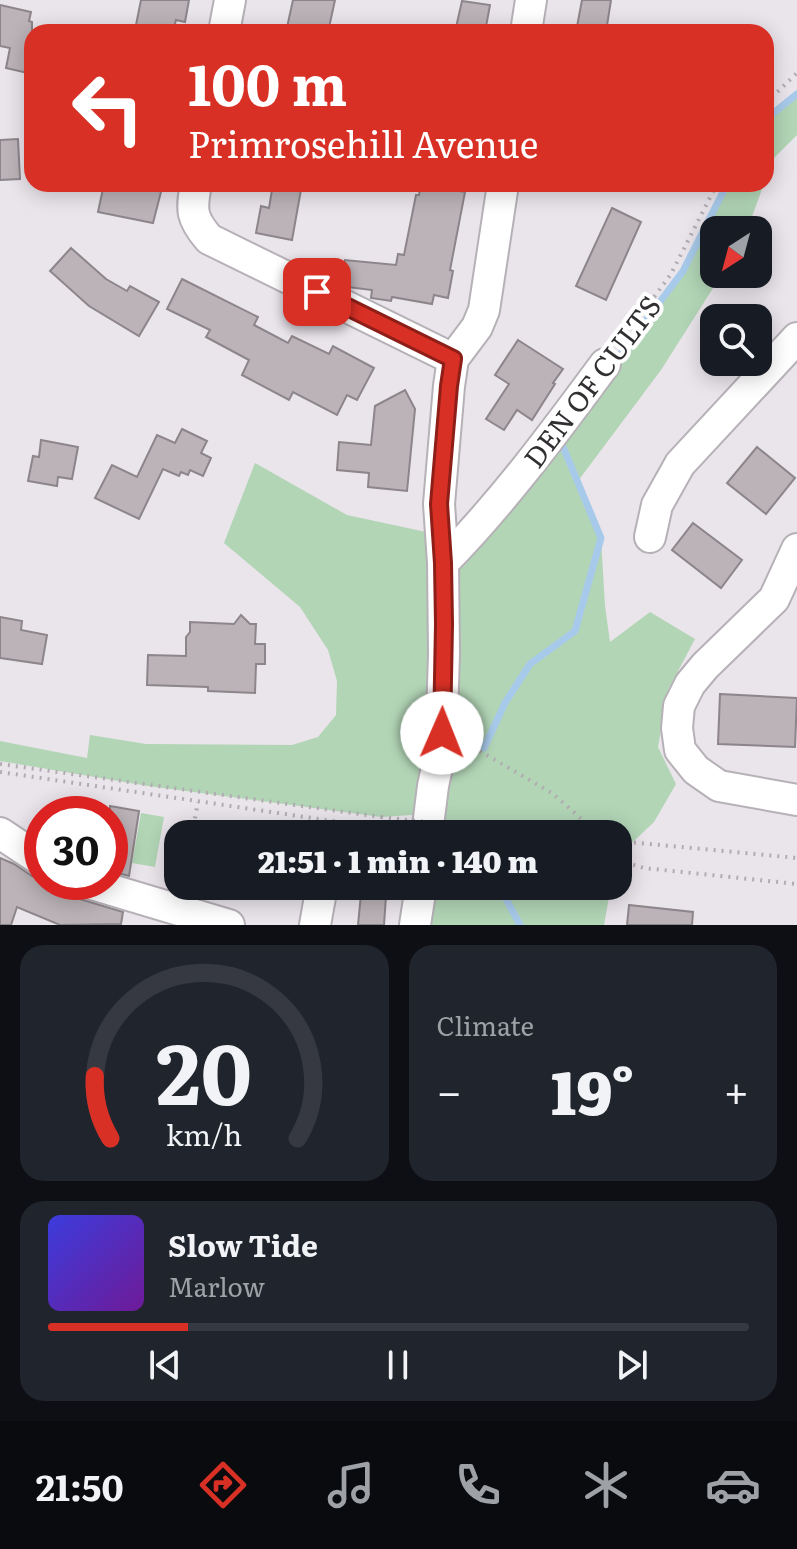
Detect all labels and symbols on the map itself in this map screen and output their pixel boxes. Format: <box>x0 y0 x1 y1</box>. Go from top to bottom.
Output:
north arrow <box>700 216 772 288</box>
pin <box>283 258 351 326</box>
street label: DEN OF CULTS <box>512 286 670 476</box>
position arrow <box>400 691 484 775</box>
speed limit sign: 30 <box>24 796 128 900</box>

